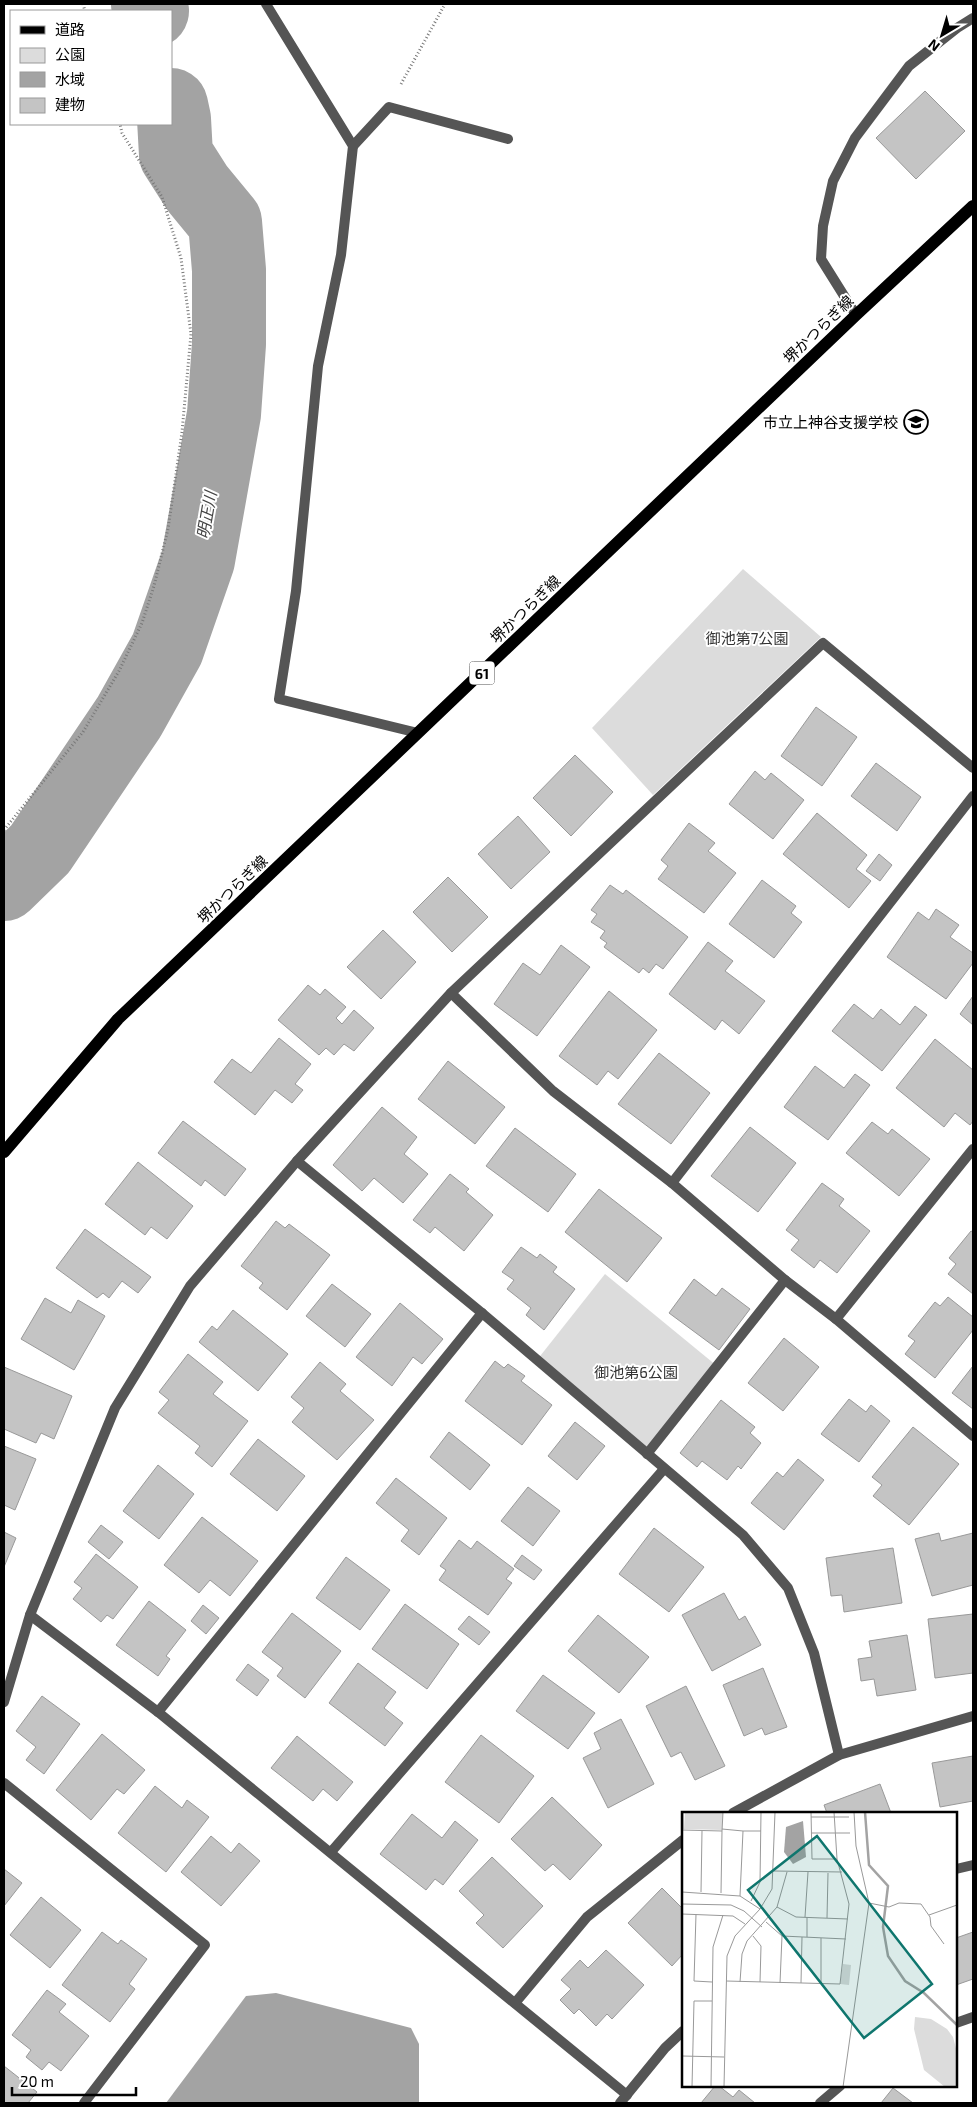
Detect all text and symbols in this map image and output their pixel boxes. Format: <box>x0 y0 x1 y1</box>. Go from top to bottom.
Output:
legend <box>10 10 172 125</box>
north arrow <box>917 10 967 60</box>
text: 道路 <box>55 20 85 38</box>
text: N <box>924 36 943 55</box>
text: 公園 <box>55 45 85 63</box>
text: 水域 <box>55 70 85 88</box>
text: 建物 <box>55 95 85 113</box>
street label: 堺かつらぎ線 <box>779 291 857 367</box>
school or university icon: 市立上神谷支援学校 <box>903 409 929 435</box>
place label: 市立上神谷支援学校 <box>763 413 898 431</box>
water label: 明正川 <box>192 488 220 540</box>
street label: 堺かつらぎ線 <box>486 571 564 647</box>
park label: 御池第7公園 <box>706 629 788 647</box>
road number: 61 <box>470 661 494 684</box>
street label: 堺かつらぎ線 <box>193 851 271 927</box>
park label: 御池第6公園 <box>594 1363 678 1381</box>
inset map <box>682 1812 957 2087</box>
scale bar <box>12 2064 136 2096</box>
text: 20 m <box>20 2072 54 2090</box>

